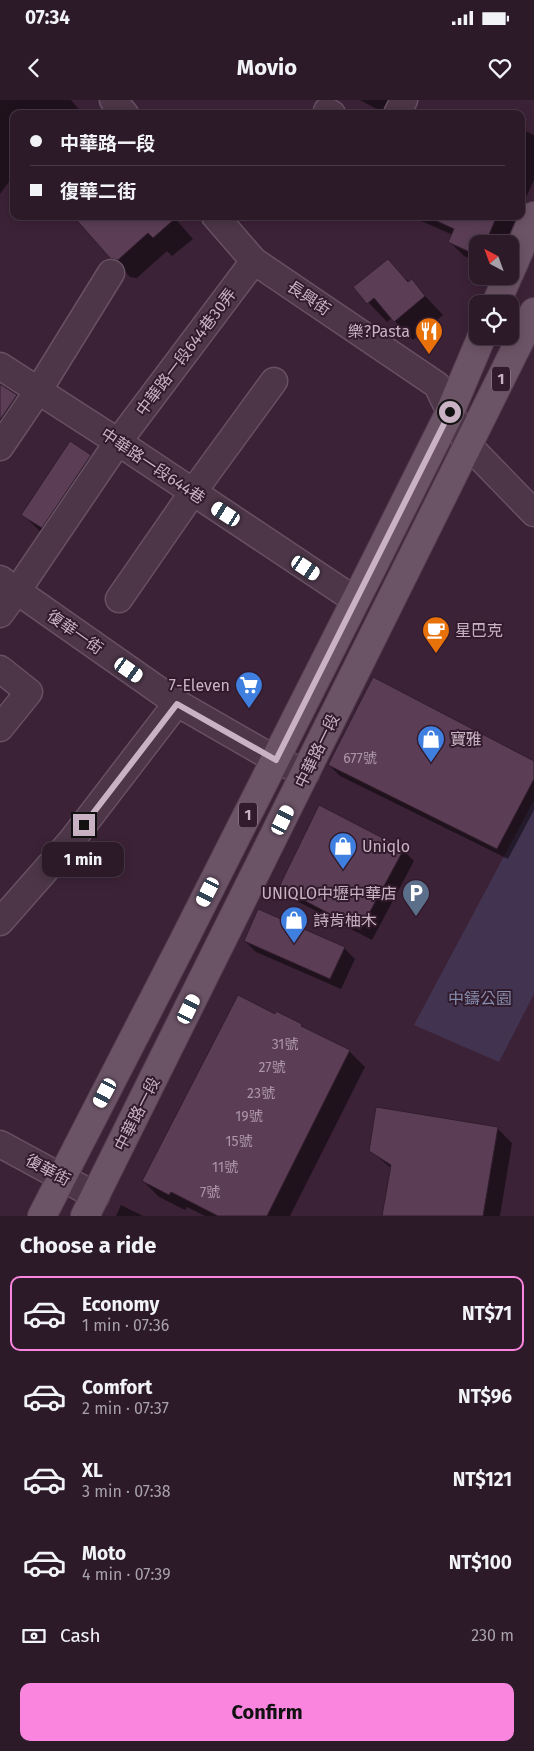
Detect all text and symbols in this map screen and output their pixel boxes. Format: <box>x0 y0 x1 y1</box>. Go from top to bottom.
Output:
text: 07:34 <box>25 6 70 29</box>
icon: back <box>20 54 48 82</box>
text: Movio <box>237 54 297 81</box>
icon: heart <box>486 54 514 82</box>
text: 中華路一段 <box>60 132 155 155</box>
text: 復華二街 <box>60 180 136 203</box>
north arrow <box>469 235 519 285</box>
map controls <box>469 235 519 345</box>
street label: 長興街 <box>284 277 334 319</box>
street label: 中華路一段644巷30弄 <box>132 285 240 419</box>
button: locate <box>469 295 519 345</box>
restaurant icon: 樂?Pasta <box>414 316 444 355</box>
place label: 樂?Pasta <box>348 322 410 341</box>
road number: 1 <box>492 366 510 392</box>
route start <box>439 401 461 423</box>
street label: 中華路一段644巷 <box>97 424 209 508</box>
car <box>209 500 242 528</box>
car <box>289 553 322 583</box>
street label: 復華一街 <box>43 606 107 658</box>
cafe icon: 星巴克 <box>421 615 451 654</box>
place label: 星巴克 <box>455 621 503 640</box>
car <box>112 655 145 685</box>
supermarket icon: 7-Eleven <box>234 670 264 709</box>
place label: 7-Eleven <box>169 676 230 695</box>
street label: 中華路一段 <box>291 711 343 791</box>
shop icon: 寶雅 <box>416 724 446 763</box>
place label: 寶雅 <box>450 730 482 749</box>
house number: 677號 <box>343 750 377 767</box>
road number: 1 <box>239 802 257 828</box>
car <box>269 803 296 837</box>
route end <box>73 814 95 836</box>
shop icon: Uniqlo <box>328 831 358 870</box>
place label: Uniqlo <box>362 837 410 856</box>
callout: 1 min <box>43 842 125 878</box>
text: 1 min <box>64 850 102 869</box>
car <box>194 875 221 909</box>
parking icon: UNIQLO中壢中華店 <box>401 878 431 917</box>
place label: UNIQLO中壢中華店 <box>261 884 397 903</box>
shop icon: 詩肯柚木 <box>279 905 309 944</box>
place label: 詩肯柚木 <box>313 911 377 930</box>
park label: 中鑄公園 <box>448 989 512 1008</box>
car <box>175 992 202 1026</box>
house number: 31號 <box>272 1036 298 1053</box>
house number: 27號 <box>258 1059 286 1076</box>
street label: 中華路一段 <box>110 1074 164 1154</box>
car <box>91 1076 118 1110</box>
house number: 23號 <box>247 1085 275 1102</box>
house number: 19號 <box>235 1108 263 1125</box>
house number: 15號 <box>225 1133 253 1150</box>
street label: 復華街 <box>22 1150 74 1190</box>
house number: 11號 <box>212 1159 238 1176</box>
house number: 7號 <box>200 1184 220 1201</box>
text: Choose a ride <box>20 1232 156 1259</box>
icon: car <box>22 1291 67 1336</box>
text: Economy <box>82 1293 159 1316</box>
text: NT$71 <box>462 1302 512 1325</box>
text: 1 min · 07:36 <box>82 1316 169 1335</box>
icon: car <box>22 1374 67 1419</box>
text: Comfort <box>82 1376 152 1399</box>
text: NT$96 <box>458 1385 512 1408</box>
text: 2 min · 07:37 <box>82 1399 169 1418</box>
icon: car <box>22 1457 67 1502</box>
text: XL <box>82 1459 103 1482</box>
text: NT$121 <box>453 1468 512 1491</box>
text: 3 min · 07:38 <box>82 1482 171 1501</box>
icon: car <box>22 1540 67 1585</box>
text: Moto <box>82 1542 126 1565</box>
text: NT$100 <box>449 1551 512 1574</box>
text: 4 min · 07:39 <box>82 1565 171 1584</box>
icon: cash <box>20 1622 48 1650</box>
text: Cash <box>60 1624 101 1647</box>
text: 230 m <box>471 1626 514 1645</box>
button: Confirm <box>20 1683 514 1741</box>

